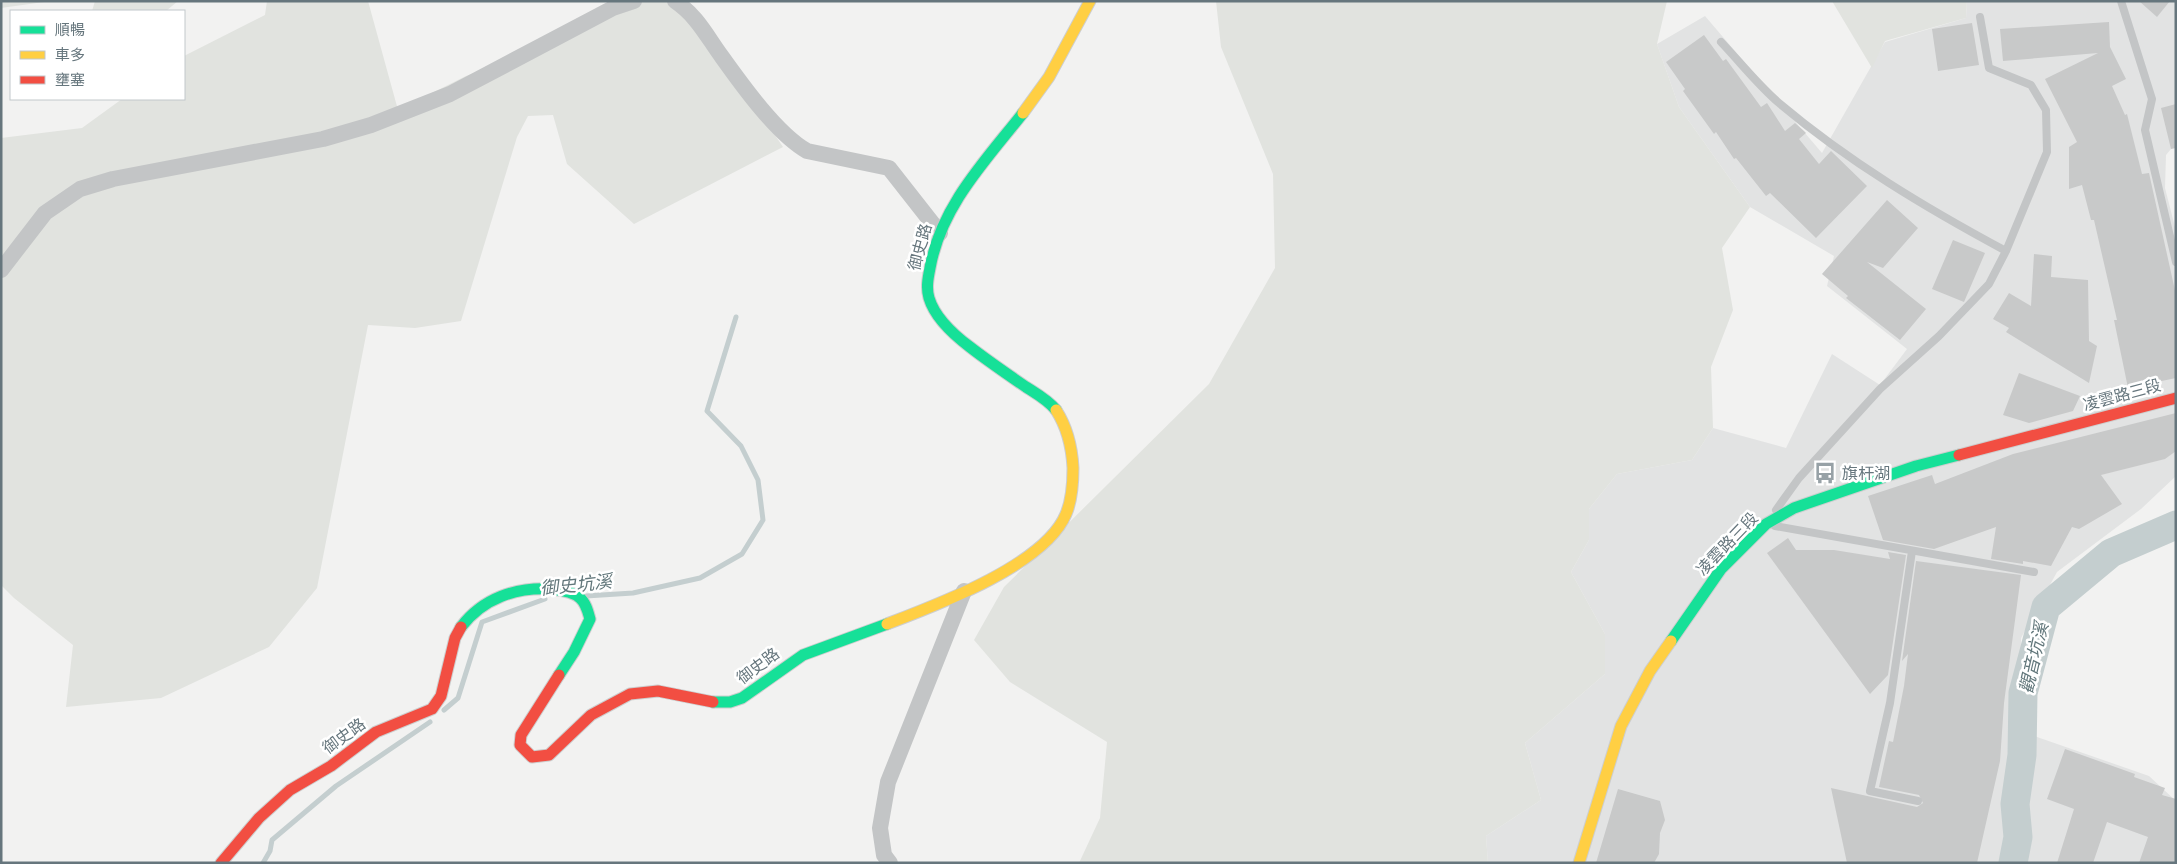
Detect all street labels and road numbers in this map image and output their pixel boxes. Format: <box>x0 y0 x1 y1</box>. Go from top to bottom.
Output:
street label: 御史路 <box>905 221 935 273</box>
street label: 凌雲路三段 <box>2081 375 2163 415</box>
street label: 凌雲路三段 <box>1692 509 1762 579</box>
street label: 御史路 <box>733 644 783 688</box>
street label: 御史路 <box>319 714 369 758</box>

